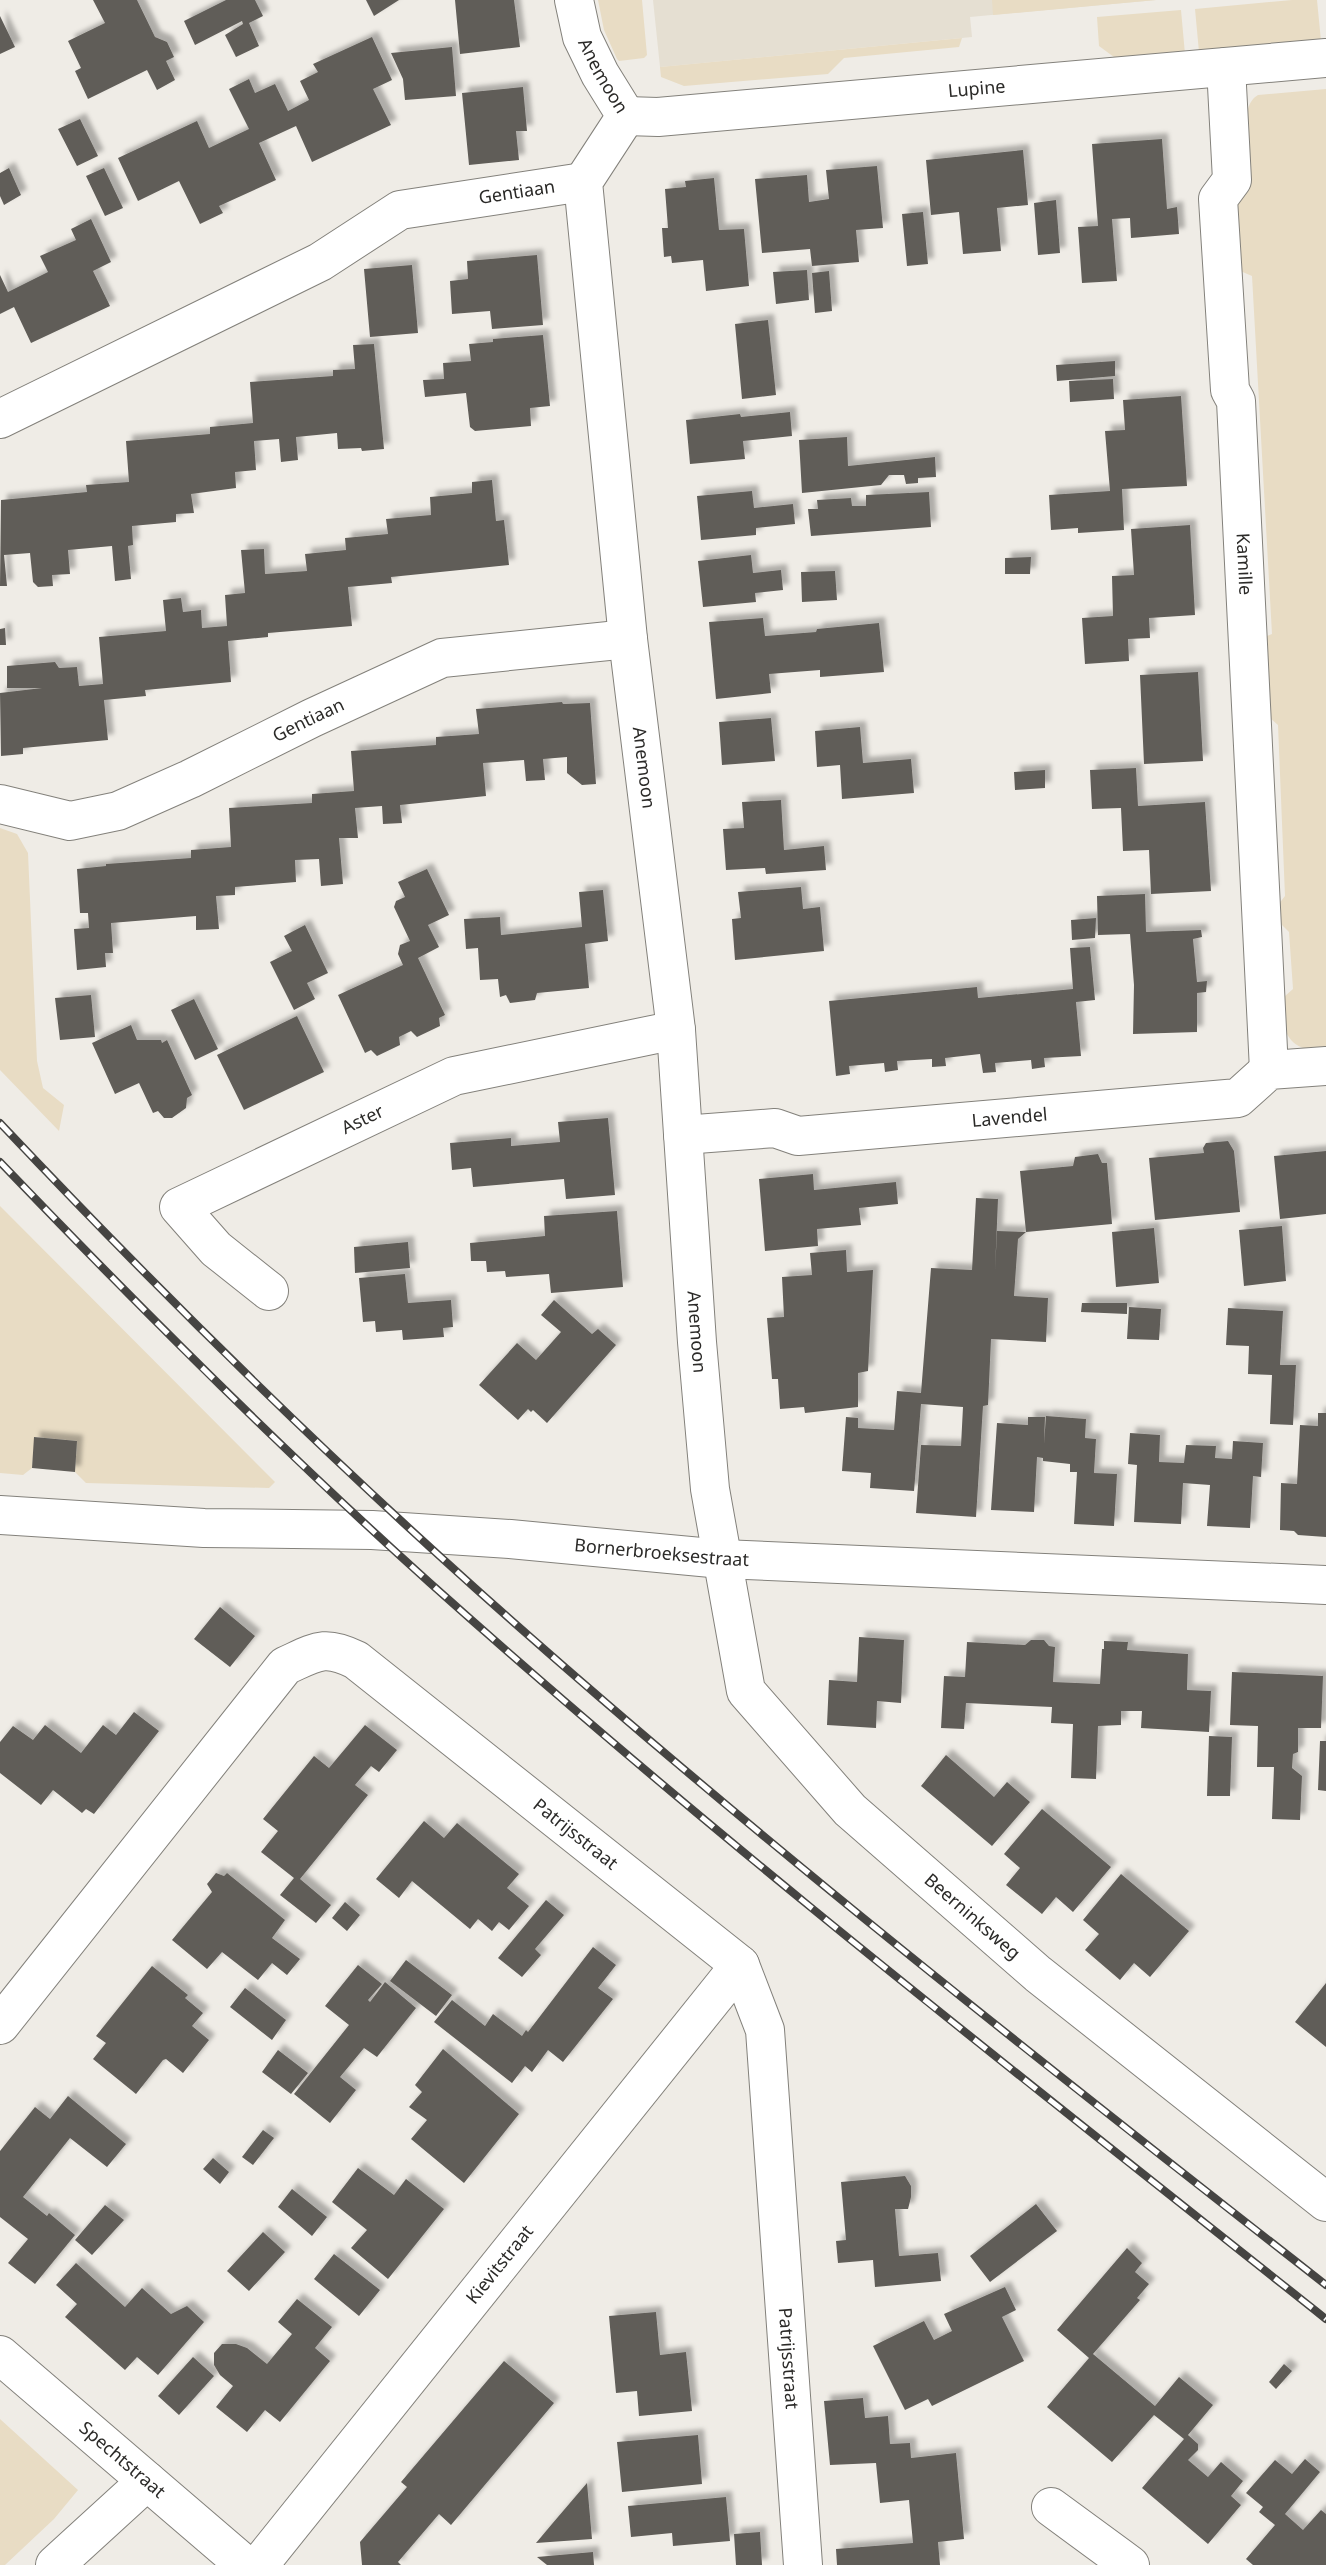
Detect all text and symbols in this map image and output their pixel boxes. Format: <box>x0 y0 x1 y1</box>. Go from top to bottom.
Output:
street label: Anemoon <box>573 34 634 117</box>
street label: Lupine <box>947 73 1006 102</box>
street label: Gentiaan <box>477 173 556 209</box>
street label: Kamille <box>1232 532 1259 596</box>
street label: Gentiaan <box>268 692 348 747</box>
street label: Anemoon <box>628 725 662 810</box>
street label: Aster <box>337 1098 388 1139</box>
street label: Lavendel <box>971 1102 1048 1132</box>
street label: Anemoon <box>683 1290 713 1374</box>
street label: Bornerbroeksestraat <box>573 1532 750 1571</box>
street label: Patrijsstraat <box>529 1792 624 1875</box>
street label: Beerninksweg <box>920 1867 1026 1964</box>
street label: Kievitstraat <box>460 2219 538 2308</box>
street label: Patrijsstraat <box>774 2307 805 2410</box>
street label: Spechtstraat <box>75 2415 171 2503</box>

